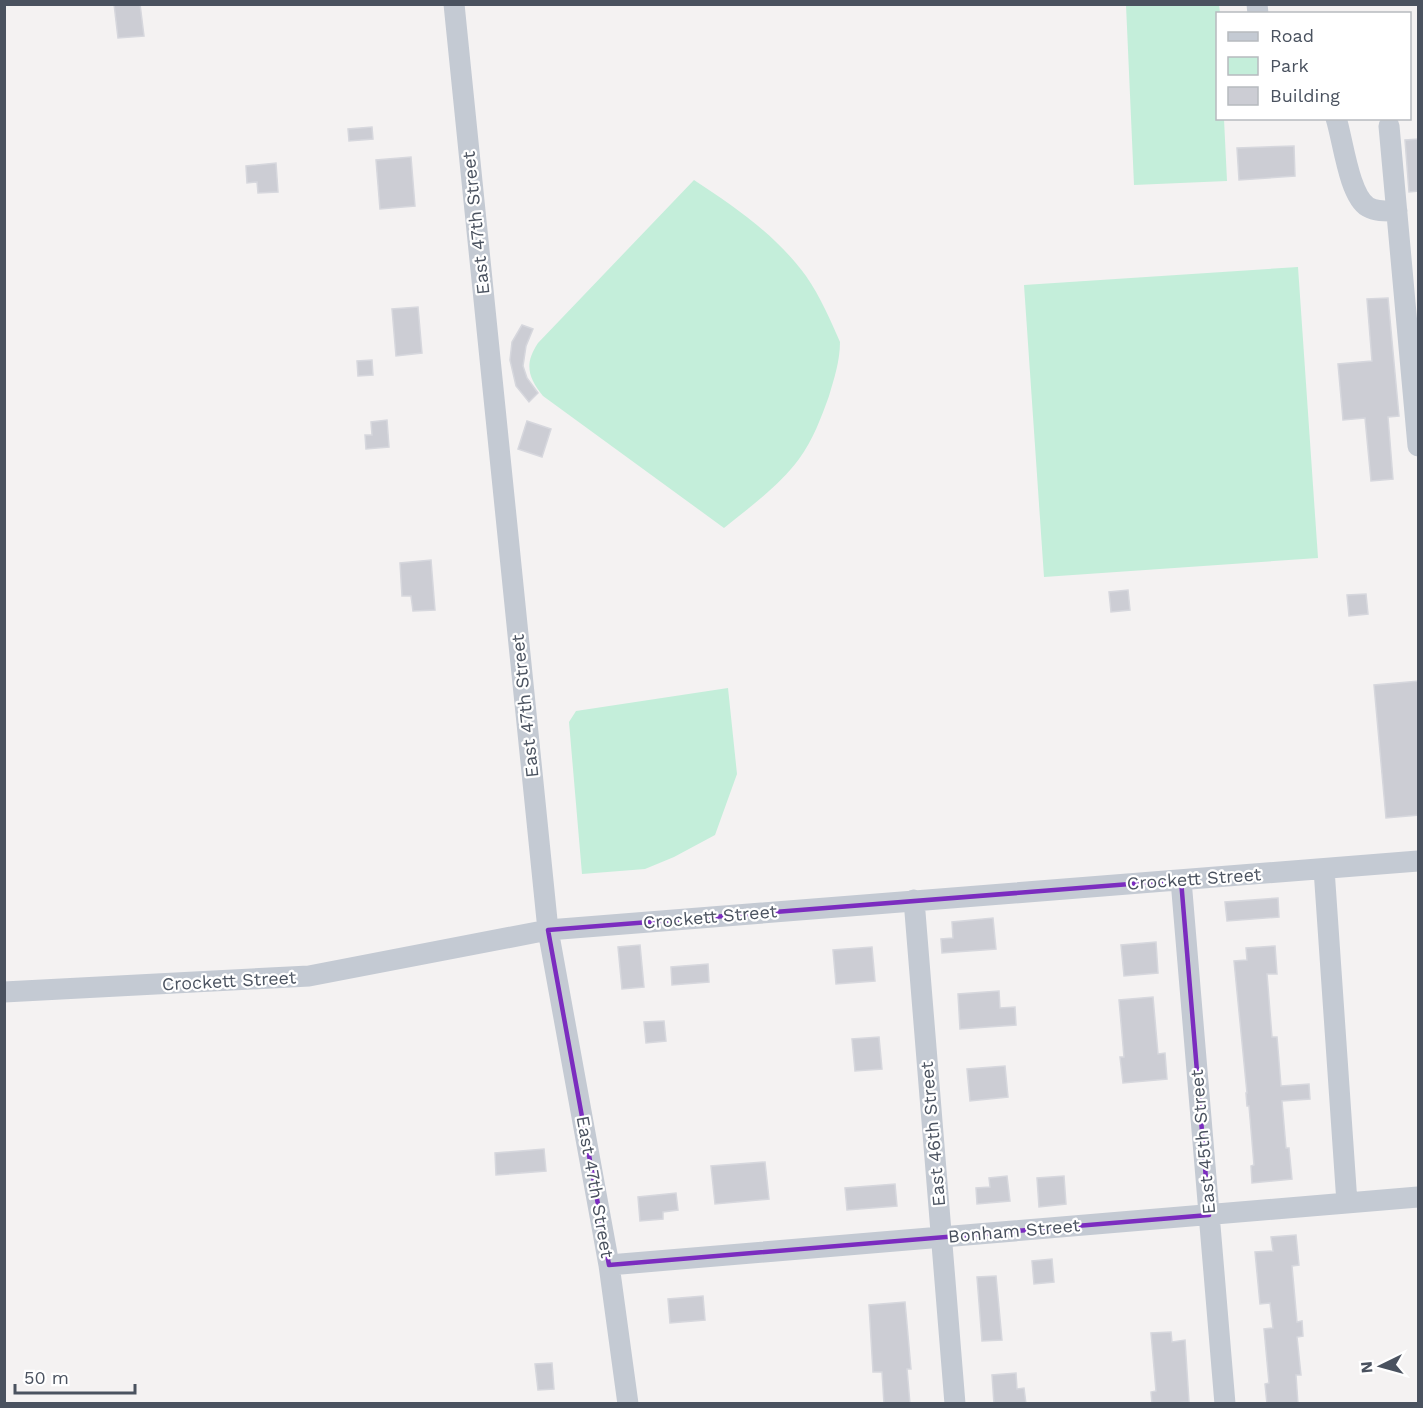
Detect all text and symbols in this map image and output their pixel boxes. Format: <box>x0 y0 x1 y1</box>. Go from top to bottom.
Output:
legend <box>1216 12 1411 120</box>
text: Road <box>1270 25 1314 46</box>
text: Park <box>1270 55 1309 76</box>
text: Building <box>1270 85 1340 106</box>
street label: East 47th Street <box>457 150 493 296</box>
street label: East 47th Street <box>506 633 542 779</box>
street label: Crockett Street <box>1126 863 1262 894</box>
street label: Crockett Street <box>642 900 778 933</box>
street label: Crockett Street <box>161 966 297 995</box>
street label: East 46th Street <box>916 1060 949 1208</box>
street label: East 45th Street <box>1186 1068 1219 1215</box>
street label: East 47th Street <box>573 1114 618 1260</box>
street label: Bonham Street <box>947 1214 1081 1247</box>
north arrow <box>1351 1336 1411 1396</box>
scale bar <box>15 1357 135 1395</box>
text: N <box>1357 1361 1377 1374</box>
text: 50 m <box>24 1367 69 1388</box>

